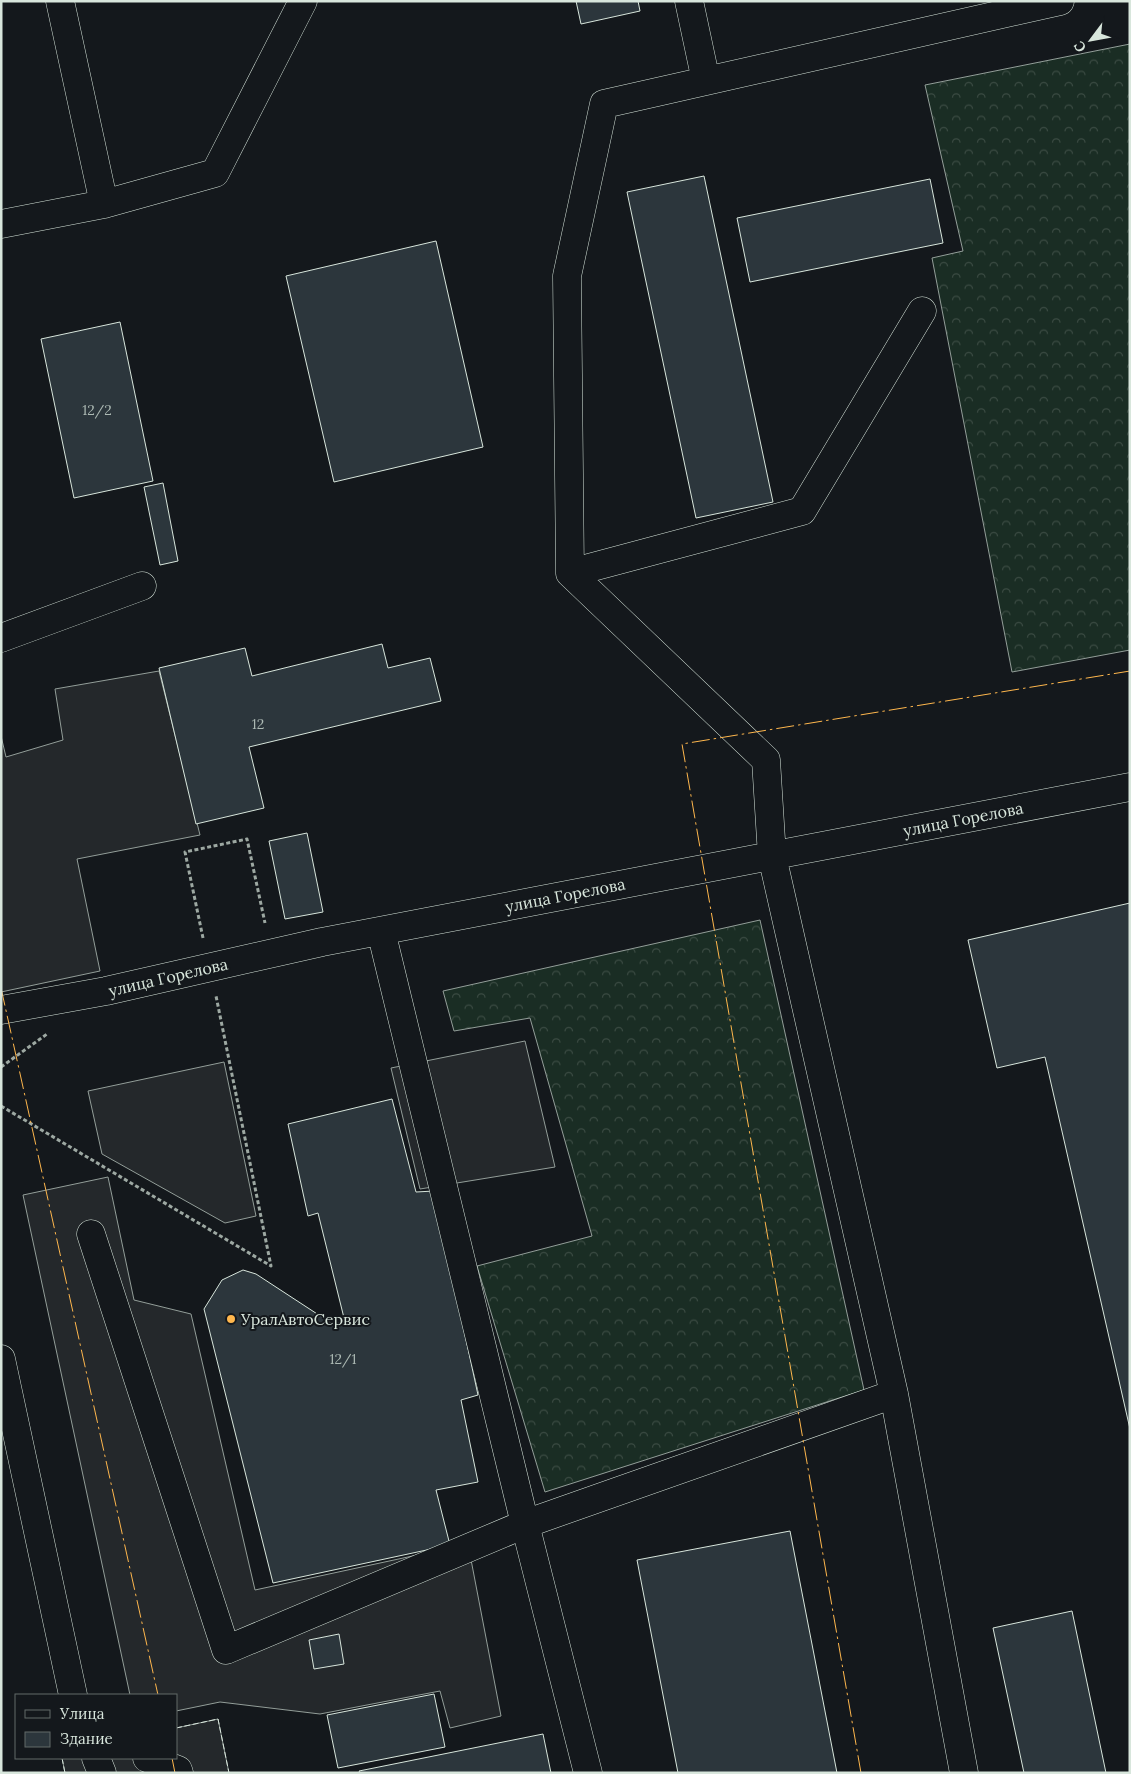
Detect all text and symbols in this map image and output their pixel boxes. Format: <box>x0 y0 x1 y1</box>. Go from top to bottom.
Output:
north arrow <box>1066 15 1116 65</box>
text: С <box>1070 38 1090 56</box>
house number: 12/2 <box>82 401 112 419</box>
house number: 12 <box>252 715 264 733</box>
street label: улица Горелова <box>901 798 1025 840</box>
street label: улица Горелова <box>503 874 627 916</box>
street label: улица Горелова <box>106 954 230 1000</box>
place label: УралАвтоСервис <box>240 1309 370 1329</box>
marker: УралАвтоСервис <box>225 1313 237 1325</box>
house number: 12/1 <box>329 1350 357 1368</box>
legend <box>15 1694 178 1759</box>
text: Улица <box>59 1704 105 1723</box>
text: Здание <box>60 1729 113 1748</box>

